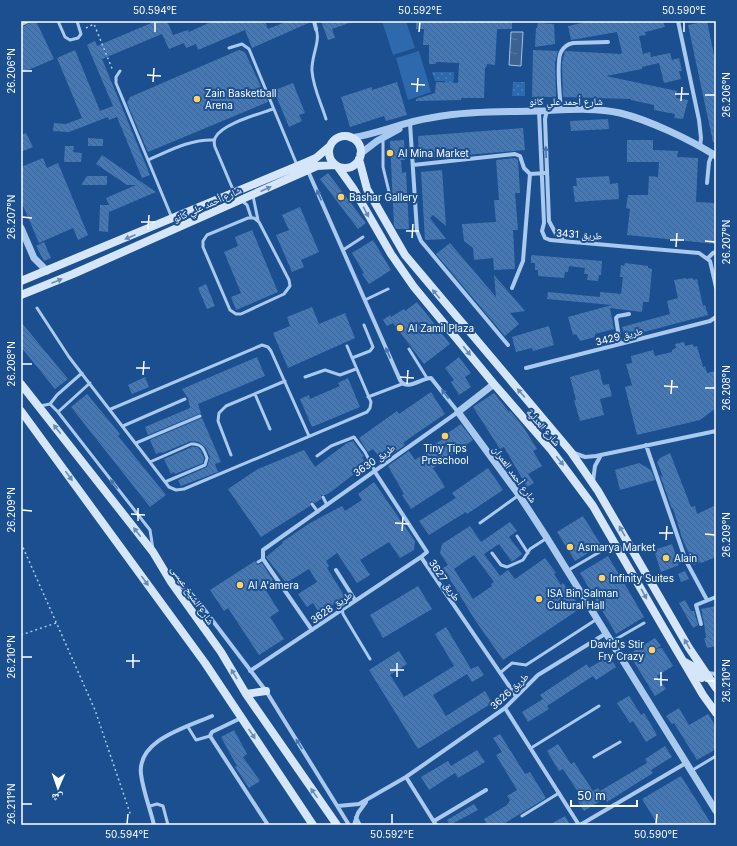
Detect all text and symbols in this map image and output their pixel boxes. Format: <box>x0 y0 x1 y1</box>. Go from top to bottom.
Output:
text: 50.594°E <box>133 4 177 16</box>
text: 50.592°E <box>398 4 442 16</box>
text: 50.590°E <box>662 4 706 16</box>
text: 26.206°N <box>5 48 17 94</box>
text: 26.206°N <box>720 72 732 118</box>
place label: Zain Basketball Arena <box>205 87 277 111</box>
marker: Zain Basketball Arena <box>192 94 202 104</box>
street label: شارع أحمد علي كانو <box>529 95 603 110</box>
one-way arrow <box>543 146 550 158</box>
place label: Al Mina Market <box>398 147 470 159</box>
marker: Al Mina Market <box>385 148 395 158</box>
street label: شارع أحمد علي كانو <box>171 183 244 227</box>
one-way arrow <box>261 186 272 192</box>
one-way arrow <box>316 190 322 201</box>
place label: Bashar Gallery <box>349 191 418 203</box>
marker: Bashar Gallery <box>336 192 346 202</box>
text: 26.207°N <box>5 195 17 239</box>
one-way arrow <box>363 206 369 218</box>
text: 26.207°N <box>720 220 732 264</box>
street label: طريق 3431 <box>555 226 603 243</box>
one-way arrow <box>125 234 136 240</box>
one-way arrow <box>52 277 64 283</box>
one-way arrow <box>432 289 441 299</box>
place label: Al Zamil Plaza <box>408 322 474 334</box>
marker: Al Zamil Plaza <box>395 323 405 333</box>
street label: طريق 3429 <box>594 324 644 349</box>
text: 26.208°N <box>5 341 17 387</box>
one-way arrow <box>462 346 471 356</box>
one-way arrow <box>384 347 391 359</box>
text: 26.208°N <box>720 365 732 411</box>
one-way arrow <box>516 388 525 398</box>
one-way arrow <box>440 389 449 400</box>
street label: شارع العدلية <box>524 406 564 449</box>
one-way arrow <box>53 424 61 434</box>
marker: Tiny Tips Preschool <box>440 431 450 441</box>
street label: طريق 3630 <box>351 441 398 480</box>
place label: Tiny Tips Preschool <box>421 442 469 466</box>
street label: شارع أحمد العمران <box>490 443 540 506</box>
one-way arrow <box>555 455 564 466</box>
one-way arrow <box>65 471 73 481</box>
one-way arrow <box>109 479 118 490</box>
text: 26.209°N <box>5 487 17 533</box>
text: 26.209°N <box>720 512 732 558</box>
one-way arrow <box>619 525 626 537</box>
one-way arrow <box>133 526 141 537</box>
place label: Asmarya Market <box>578 541 656 553</box>
marker: Asmarya Market <box>565 542 575 552</box>
place label: Alain <box>674 552 697 564</box>
marker: Alain <box>661 553 671 563</box>
street label: طريق 3627 <box>426 557 463 604</box>
street label: شارع الشيخ عيسى <box>168 563 217 628</box>
place label: Infinity Suites <box>610 572 674 584</box>
marker: Infinity Suites <box>597 573 607 583</box>
one-way arrow <box>141 576 150 587</box>
place label: Al A'amera <box>248 579 299 591</box>
marker: Al A'amera <box>235 580 245 590</box>
place label: ISA Bin Salman Cultural Hall <box>547 587 618 611</box>
street label: طريق 3628 <box>308 588 355 626</box>
one-way arrow <box>641 588 647 600</box>
marker: ISA Bin Salman Cultural Hall <box>534 594 544 604</box>
text: 26.210°N <box>5 635 17 679</box>
place label: David's Stir Fry Crazy <box>590 638 644 662</box>
one-way arrow <box>683 638 690 650</box>
marker: David's Stir Fry Crazy <box>647 645 657 655</box>
text: 26.210°N <box>720 659 732 703</box>
one-way arrow <box>230 668 237 680</box>
street label: طريق 3626 <box>487 670 532 712</box>
one-way arrow <box>248 728 255 740</box>
one-way arrow <box>295 739 303 749</box>
north arrow <box>38 768 78 808</box>
scale bar <box>571 782 637 808</box>
text: 26.211°N <box>5 783 17 825</box>
one-way arrow <box>310 788 318 798</box>
text: 50 m <box>577 788 606 803</box>
text: ش <box>51 790 64 805</box>
text: 50.594°E <box>105 828 149 840</box>
text: 50.592°E <box>370 828 414 840</box>
text: 50.590°E <box>634 828 678 840</box>

